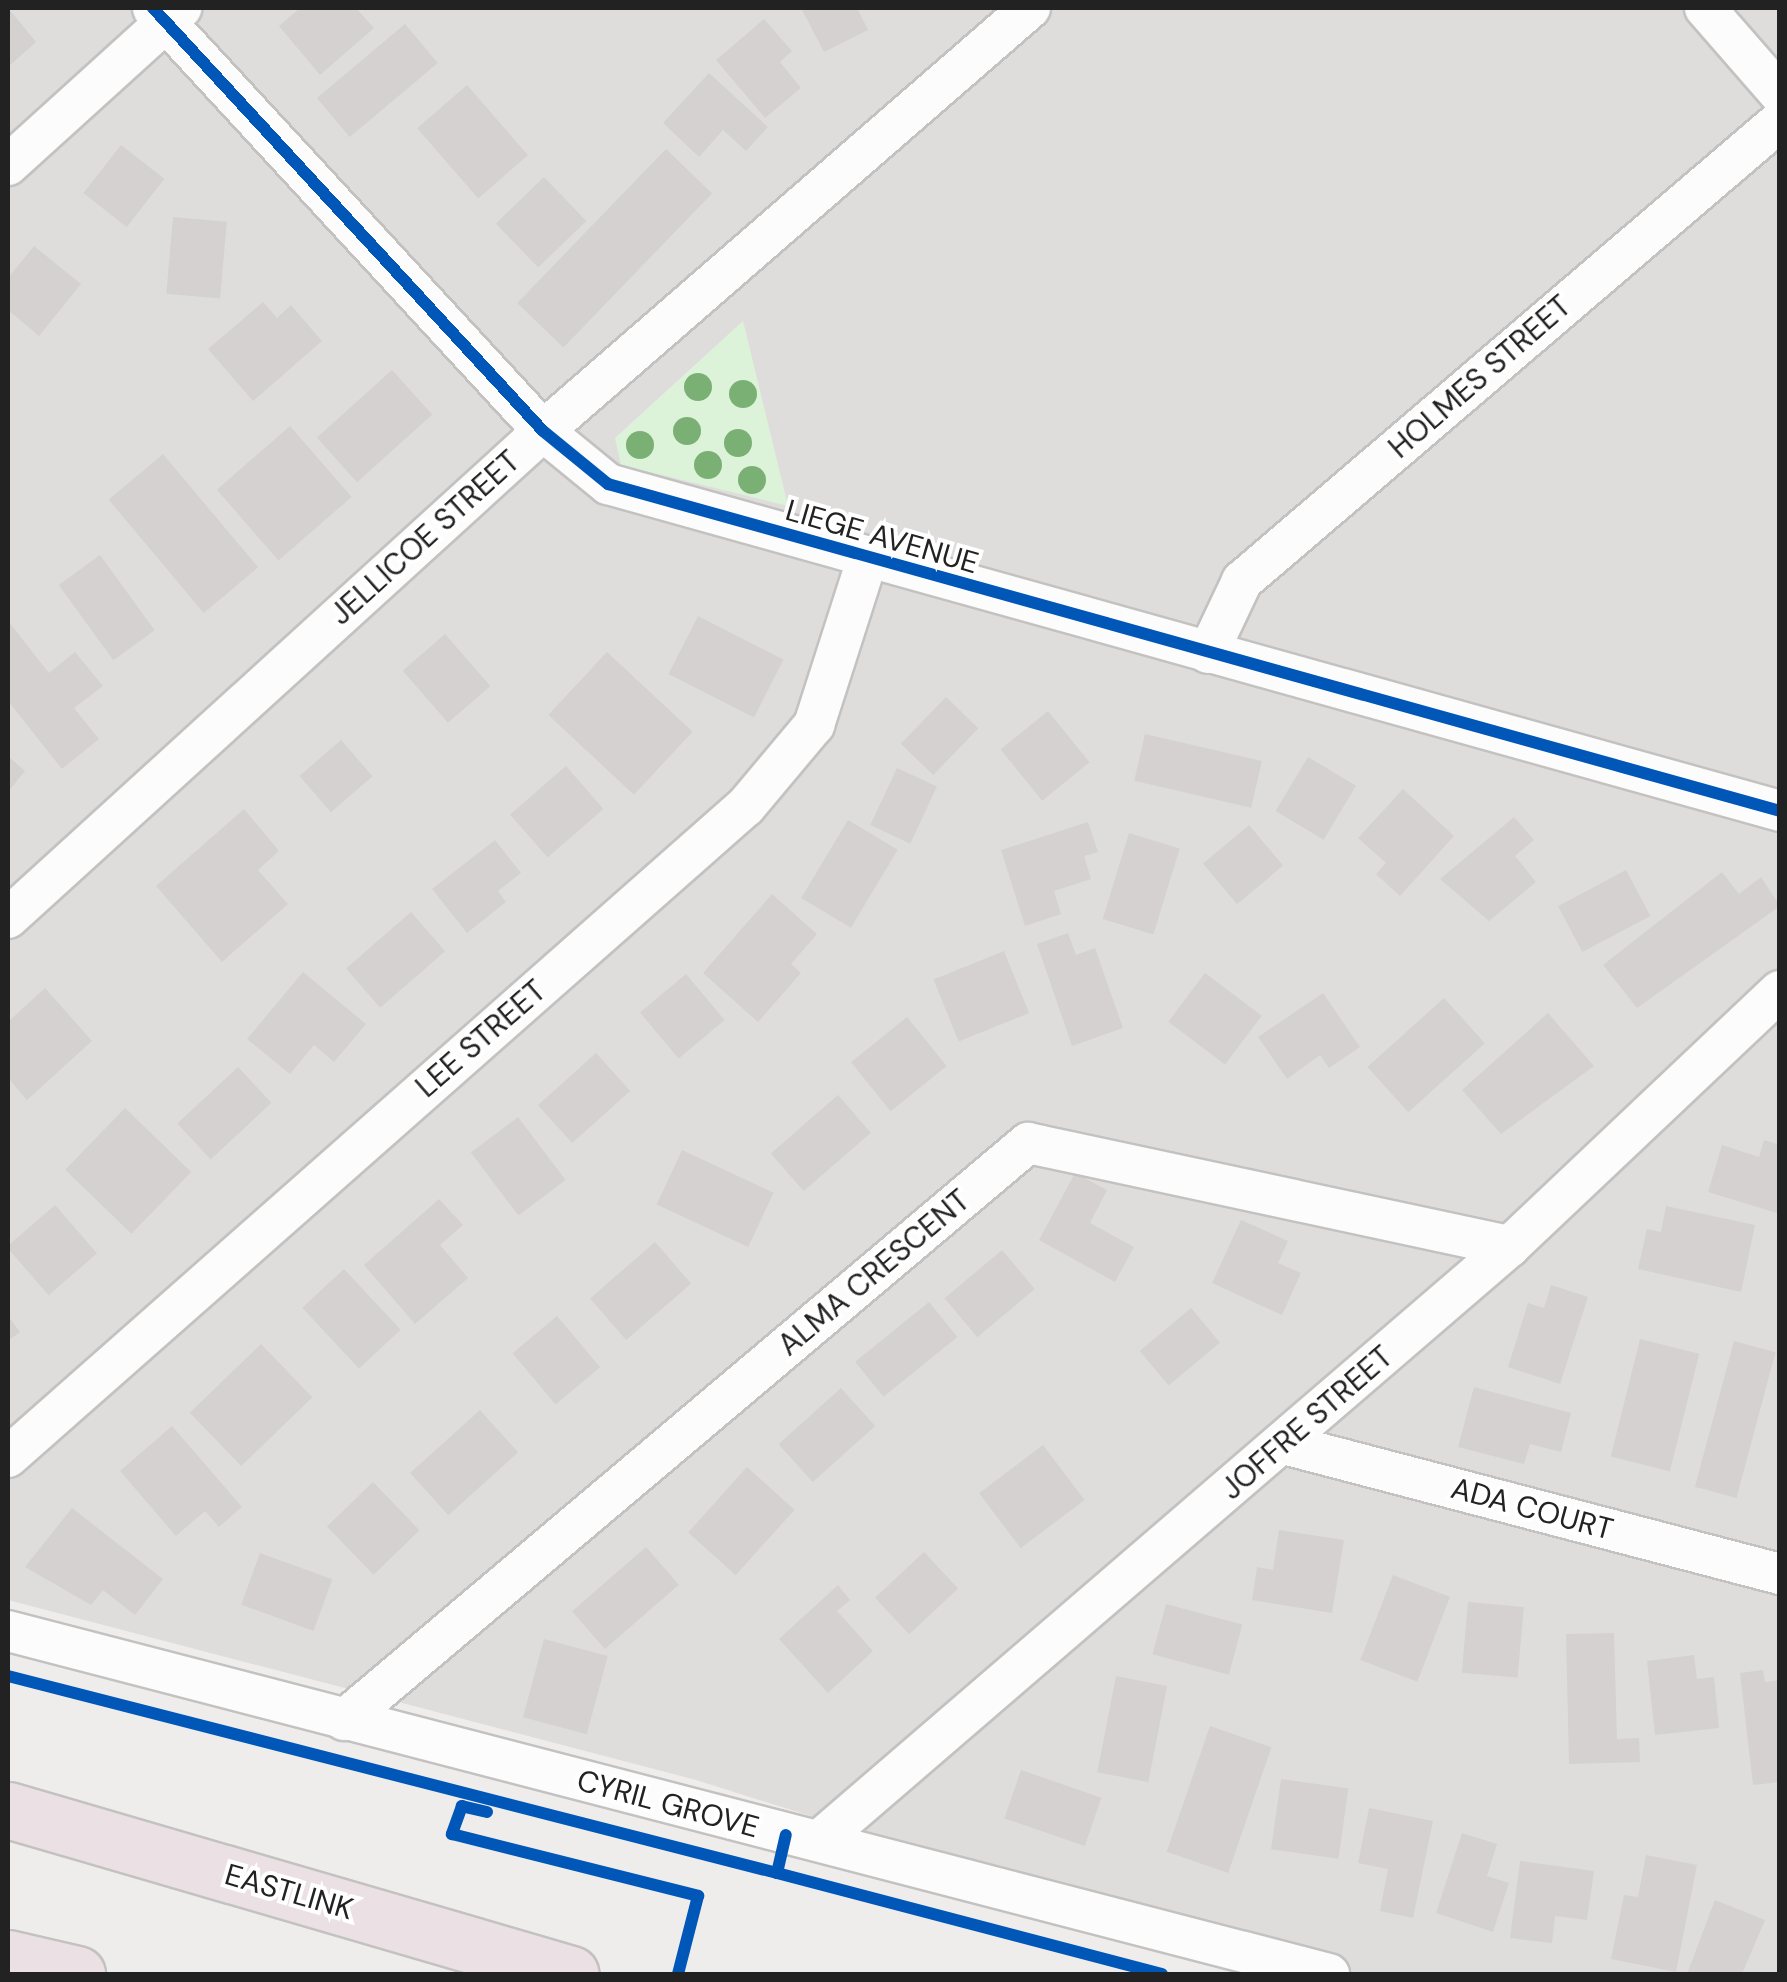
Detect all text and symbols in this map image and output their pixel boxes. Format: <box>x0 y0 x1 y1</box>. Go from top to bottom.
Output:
street label: HOLMES STREET <box>1382 288 1578 466</box>
street label: JELLICOE STREET <box>323 443 527 633</box>
street label: LIEGE AVENUE <box>781 492 983 582</box>
street label: LEE STREET <box>409 973 553 1105</box>
street label: ALMA CRESCENT <box>771 1183 977 1363</box>
street label: JOFFRE STREET <box>1214 1339 1400 1507</box>
street label: ADA COURT <box>1447 1470 1617 1548</box>
street label: CYRIL GROVE <box>573 1762 763 1846</box>
street label: EASTLINK <box>221 1857 357 1927</box>

